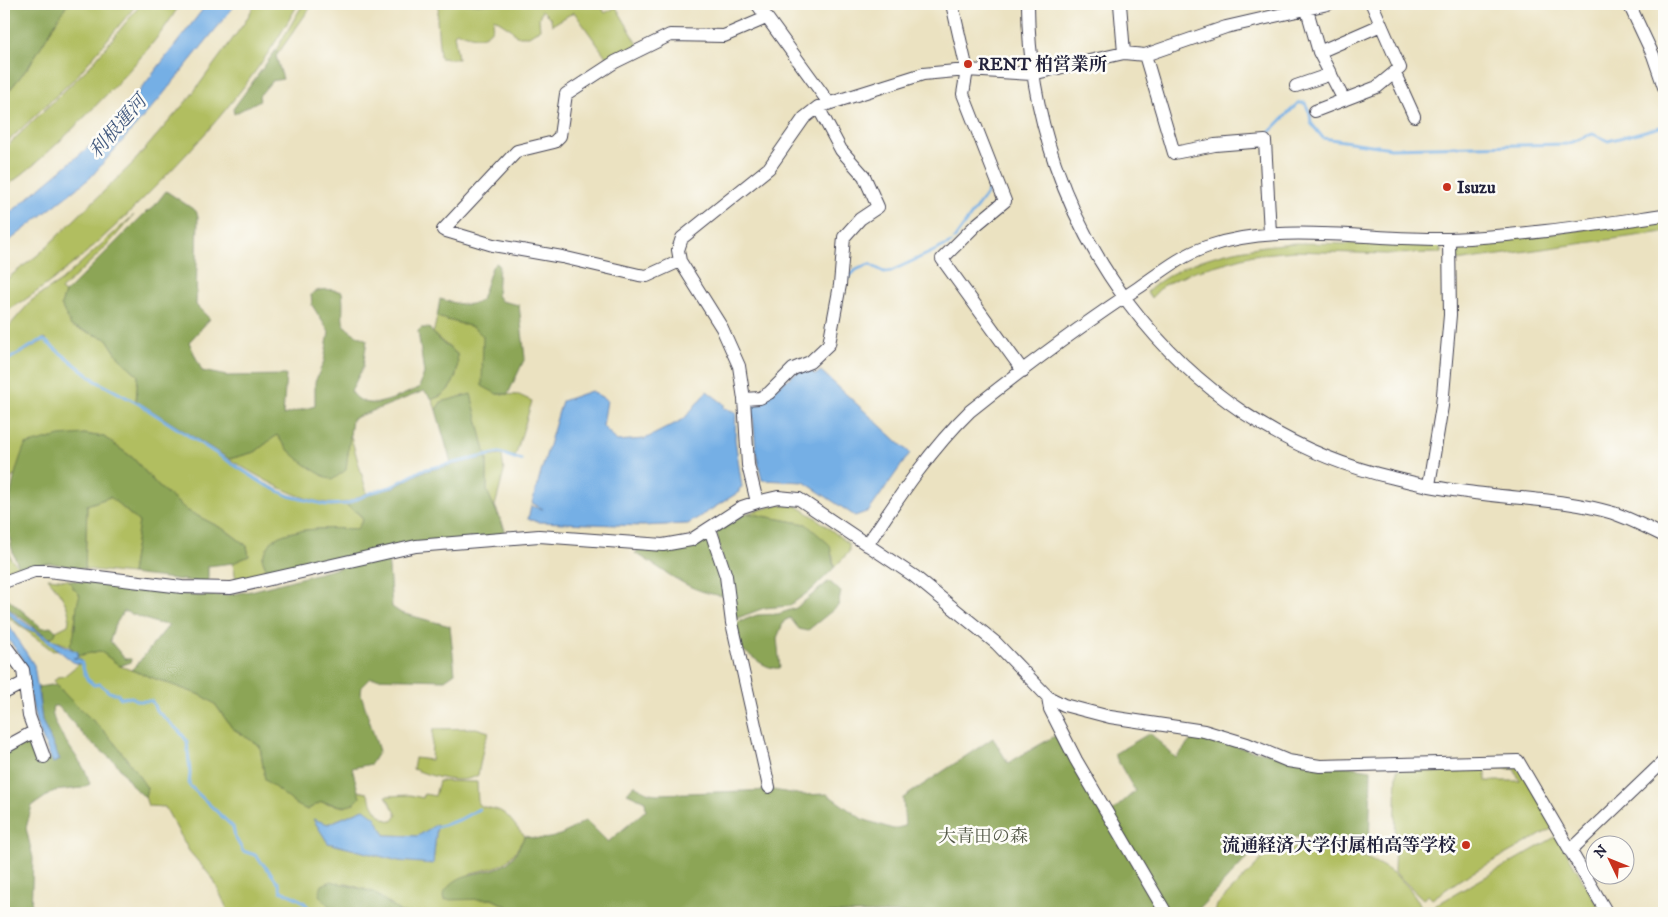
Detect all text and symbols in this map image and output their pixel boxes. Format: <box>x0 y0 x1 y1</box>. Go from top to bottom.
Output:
place label: RENT 柏営業所 <box>978 54 1107 76</box>
marker: RENT 柏営業所 <box>962 58 974 70</box>
water label: 利根運河 <box>85 89 154 163</box>
place label: Isuzu <box>1457 177 1496 199</box>
marker: Isuzu <box>1441 181 1453 193</box>
park label: 大青田の森 <box>938 826 1028 848</box>
north arrow <box>1586 834 1636 884</box>
place label: 流通経済大学付属柏高等学校 <box>1222 835 1456 857</box>
marker: 流通経済大学付属柏高等学校 <box>1460 839 1472 851</box>
text: N <box>1591 841 1612 862</box>

